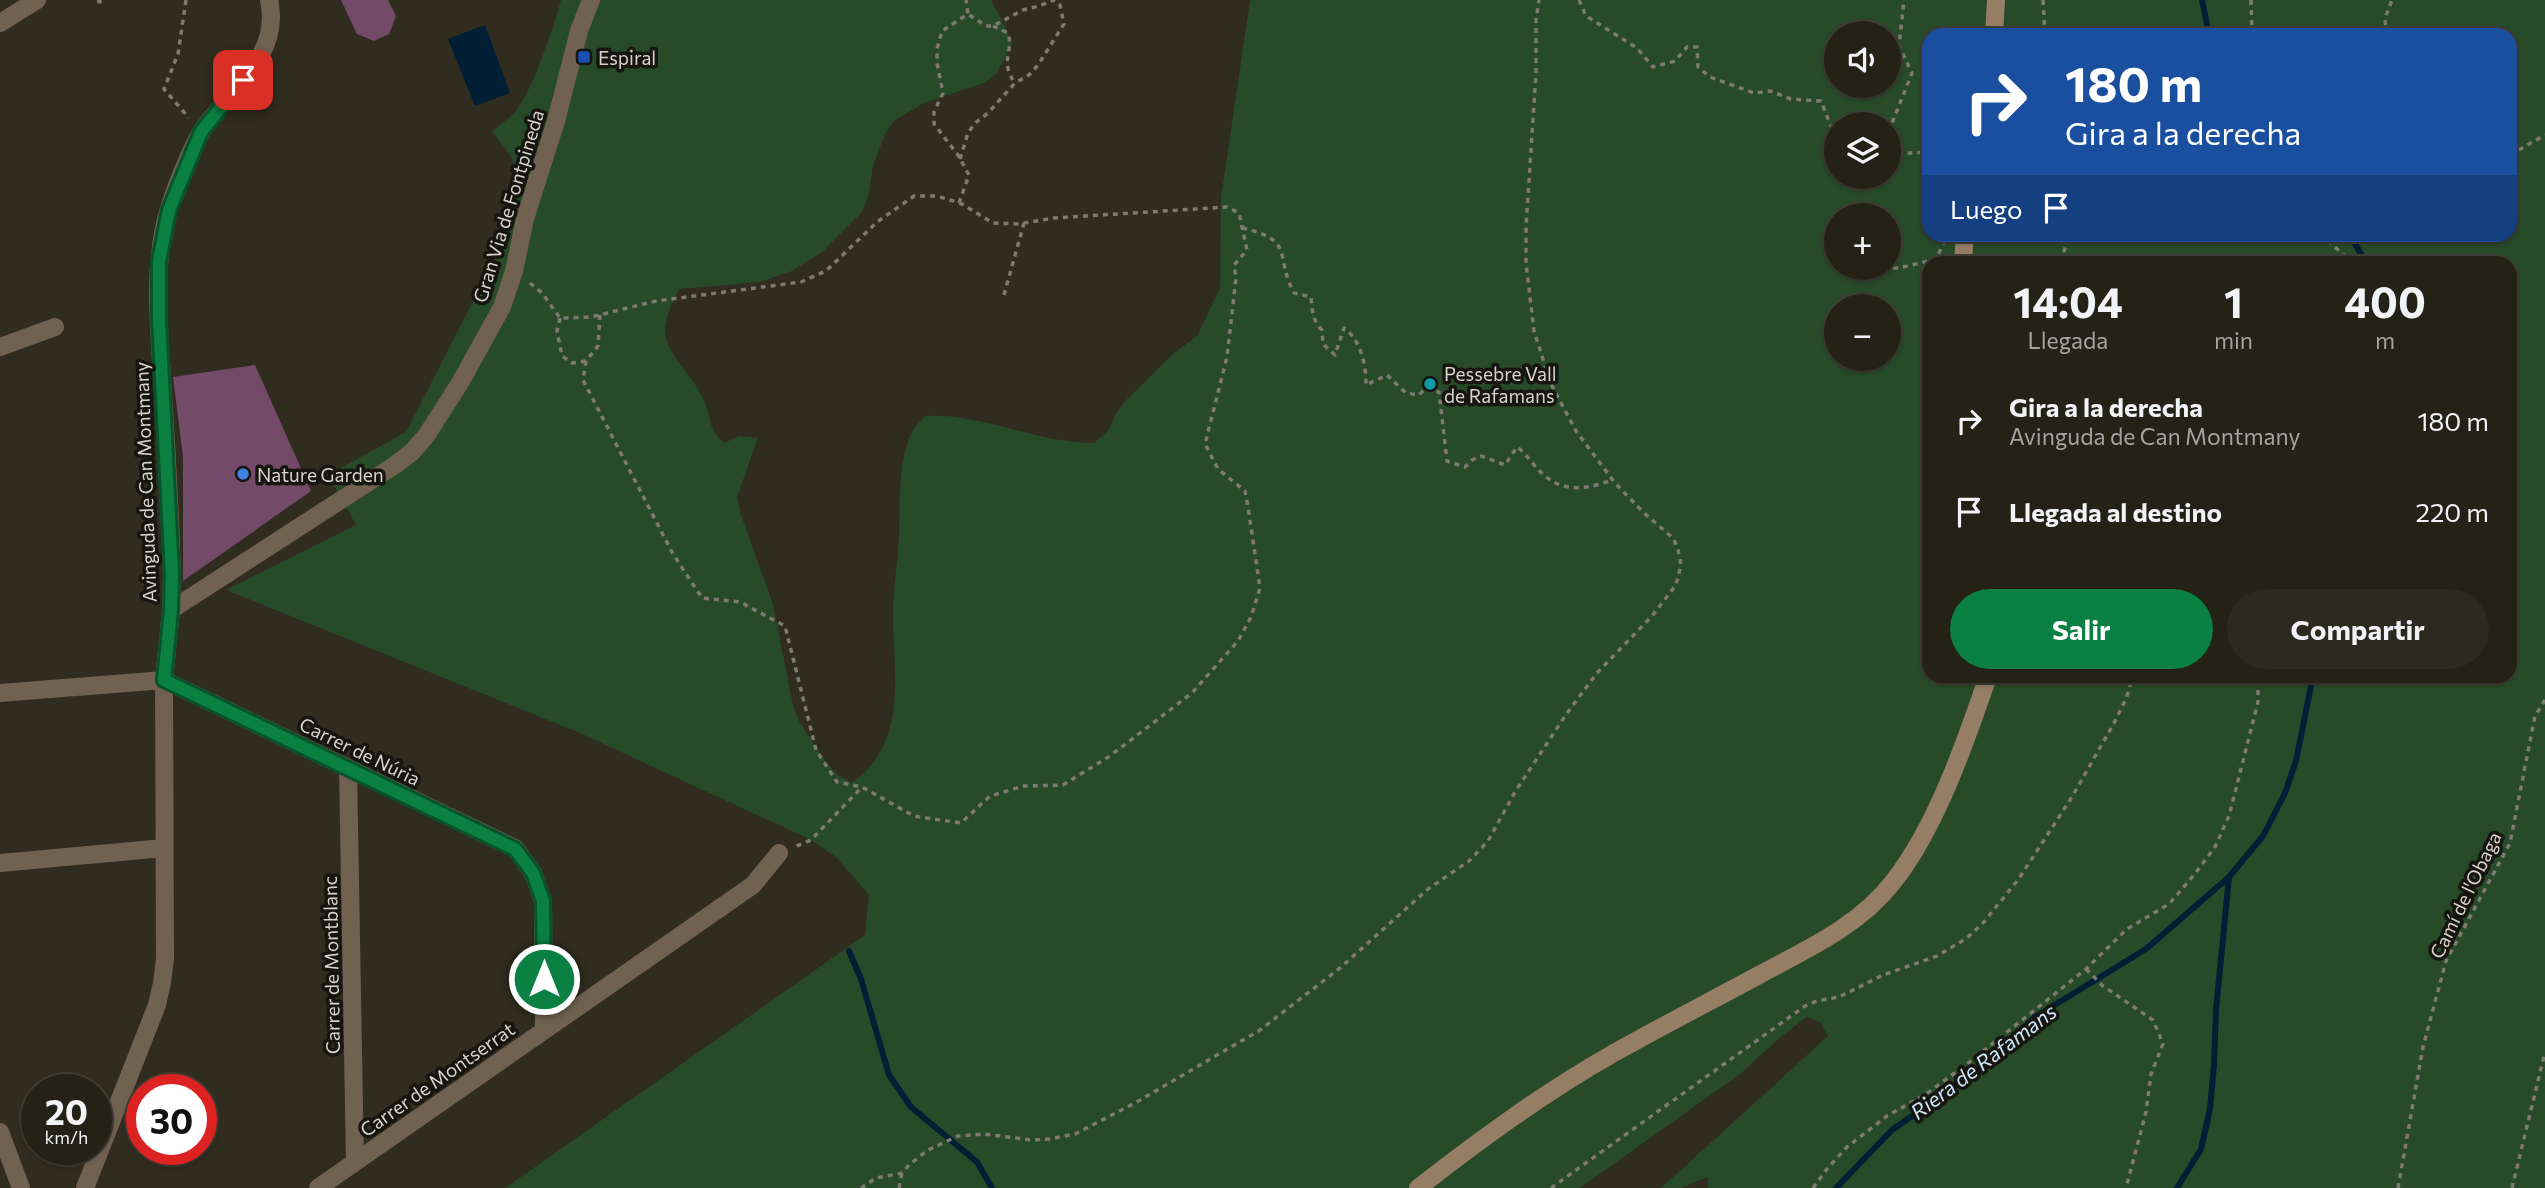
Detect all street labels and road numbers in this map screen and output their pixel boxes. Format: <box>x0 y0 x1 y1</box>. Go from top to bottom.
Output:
street label: Gran Via de Fontpineda <box>468 107 548 305</box>
street label: Avinguda de Can Montmany <box>129 361 161 603</box>
street label: Carrer de Núria <box>296 712 424 790</box>
street label: Camí de l'Obaga <box>2424 828 2506 962</box>
street label: Carrer de Montblanc <box>318 876 344 1054</box>
street label: Carrer de Montserrat <box>355 1017 519 1141</box>

